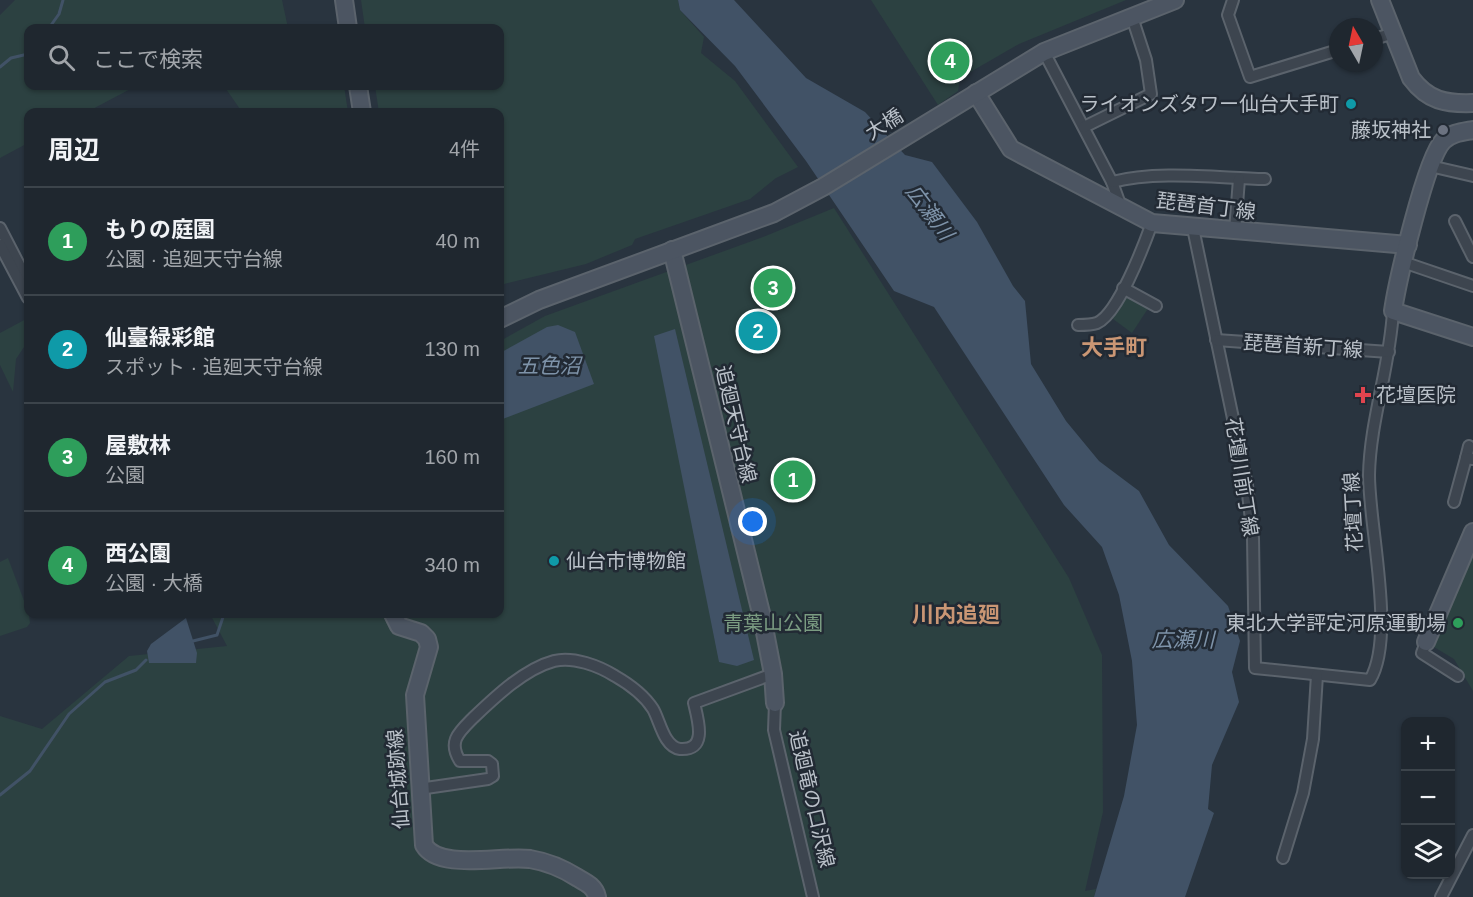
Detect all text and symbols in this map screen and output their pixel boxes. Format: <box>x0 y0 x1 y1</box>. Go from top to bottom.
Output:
north arrow <box>1329 18 1383 72</box>
search box <box>24 24 504 90</box>
pin: 4 <box>930 38 970 84</box>
icon: search <box>45 41 78 74</box>
text: ここで検索 <box>93 47 203 72</box>
place label: ライオンズタワー仙台大手町 <box>1079 93 1339 115</box>
marker: ライオンズタワー仙台大手町 <box>1344 97 1358 111</box>
street label: 大橋 <box>861 104 907 144</box>
place label: 藤坂神社 <box>1351 119 1431 141</box>
marker: 藤坂神社 <box>1436 123 1450 137</box>
text: 周辺 <box>48 135 100 165</box>
text: 4件 <box>449 138 480 160</box>
water label: 広瀬川 <box>902 180 959 246</box>
street label: 琵琶首丁線 <box>1155 189 1257 223</box>
text: もりの庭園 <box>105 217 215 242</box>
text: 1 <box>62 230 73 252</box>
text: 40 m <box>436 230 480 252</box>
text: 公園 · 追廻天守台線 <box>105 248 283 270</box>
pin: 3 <box>754 266 792 310</box>
pin: 2 <box>738 308 777 354</box>
text: 仙臺緑彩館 <box>105 325 215 350</box>
street label: 琵琶首新丁線 <box>1242 331 1364 361</box>
district label: 大手町 <box>1081 335 1147 360</box>
text: 2 <box>62 338 73 360</box>
text: 130 m <box>424 338 480 360</box>
water label: 五色沼 <box>518 354 583 377</box>
text: スポット · 追廻天守台線 <box>105 356 323 378</box>
street label: 追廻天守台線 <box>712 363 760 485</box>
place label: 花壇医院 <box>1376 384 1456 406</box>
marker: 花壇医院 <box>1354 386 1372 404</box>
street label: 花壇川前丁線 <box>1222 416 1262 538</box>
text: 屋敷林 <box>105 433 171 458</box>
text: 3 <box>62 446 73 468</box>
text: 160 m <box>424 446 480 468</box>
pin: 1 <box>774 458 812 502</box>
text: 公園 <box>105 464 145 486</box>
street label: 花壇丁線 <box>1340 471 1366 553</box>
your location <box>738 507 767 536</box>
text: 西公園 <box>105 541 171 566</box>
place label: 仙台市博物館 <box>566 550 686 572</box>
text: 4 <box>62 554 73 576</box>
text: 340 m <box>424 554 480 576</box>
marker: 仙台市博物館 <box>547 554 561 568</box>
text: 公園 · 大橋 <box>105 572 203 594</box>
district label: 川内追廻 <box>912 602 1000 627</box>
park label: 青葉山公園 <box>723 612 823 634</box>
place label: 東北大学評定河原運動場 <box>1226 612 1446 634</box>
marker: 東北大学評定河原運動場 <box>1451 616 1465 630</box>
water label: 広瀬川 <box>1152 628 1216 651</box>
map controls <box>1401 717 1455 879</box>
button: + <box>1401 717 1455 771</box>
street label: 仙台城跡線 <box>384 728 412 830</box>
street label: 追廻竜の口沢線 <box>786 728 838 870</box>
button: − <box>1401 771 1455 825</box>
button: layers <box>1401 825 1455 879</box>

